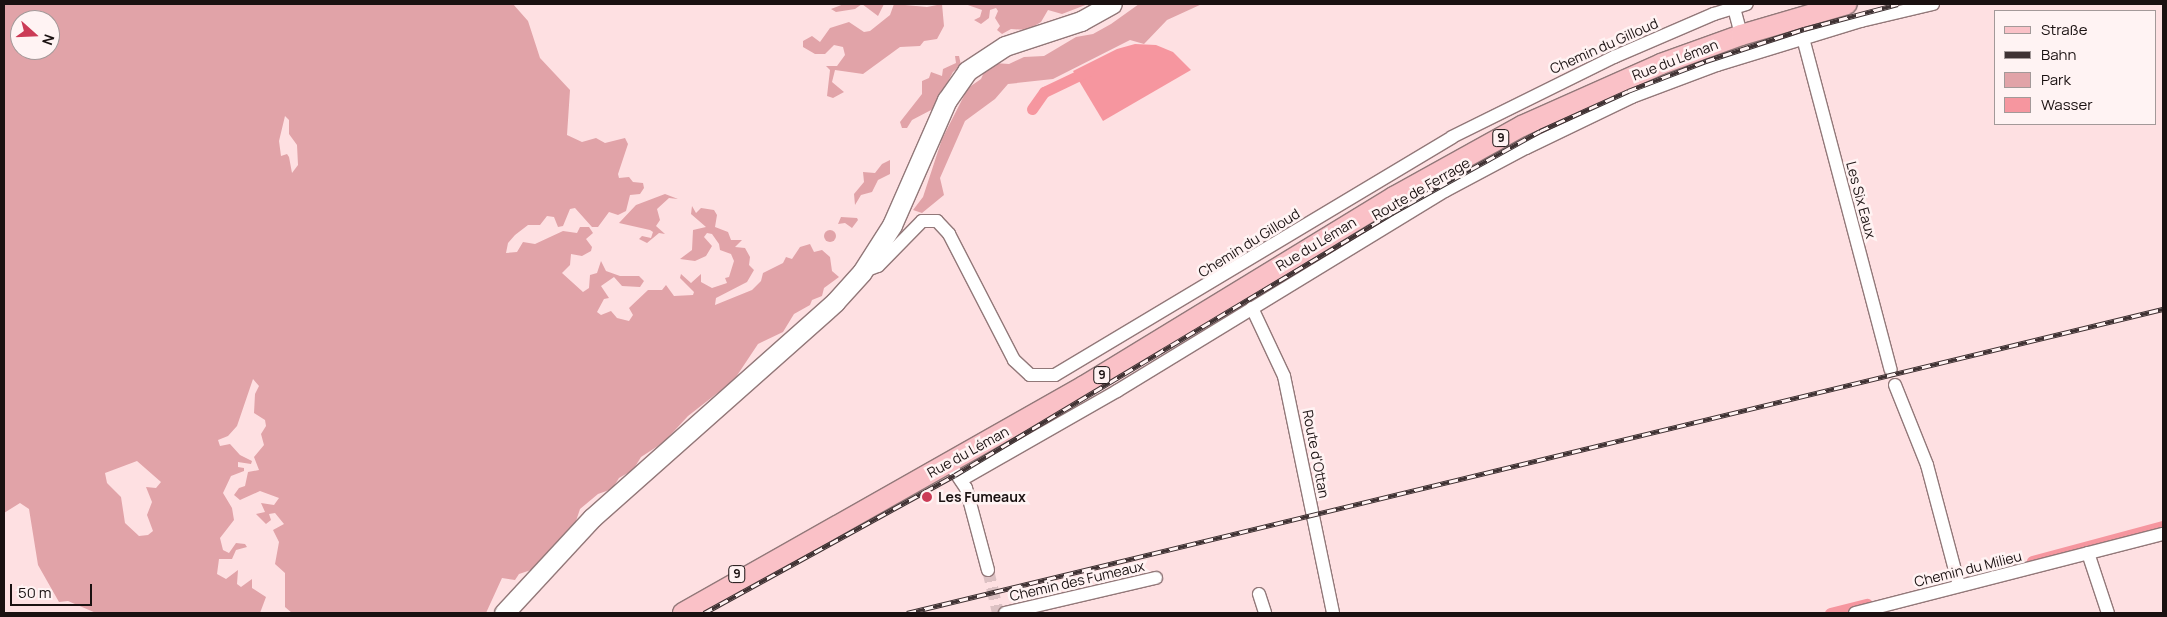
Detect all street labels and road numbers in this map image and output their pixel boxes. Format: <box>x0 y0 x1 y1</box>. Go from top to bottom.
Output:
street label: Chemin du Gilloud <box>1547 15 1661 77</box>
street label: Rue du Léman <box>1630 36 1720 84</box>
road number: 9 <box>1492 128 1510 148</box>
street label: Route de Ferrage <box>1369 154 1473 224</box>
street label: Les Six Eaux <box>1843 160 1879 240</box>
street label: Chemin du Gilloud <box>1195 205 1303 281</box>
street label: Rue du Léman <box>1273 213 1359 275</box>
road number: 9 <box>1093 366 1111 384</box>
street label: Route d'Ottan <box>1299 408 1333 500</box>
street label: Rue du Léman <box>924 423 1012 481</box>
street label: Chemin du Milieu <box>1913 548 2023 590</box>
street label: Chemin des Fumeaux <box>1008 557 1146 605</box>
road number: 9 <box>728 564 746 584</box>

